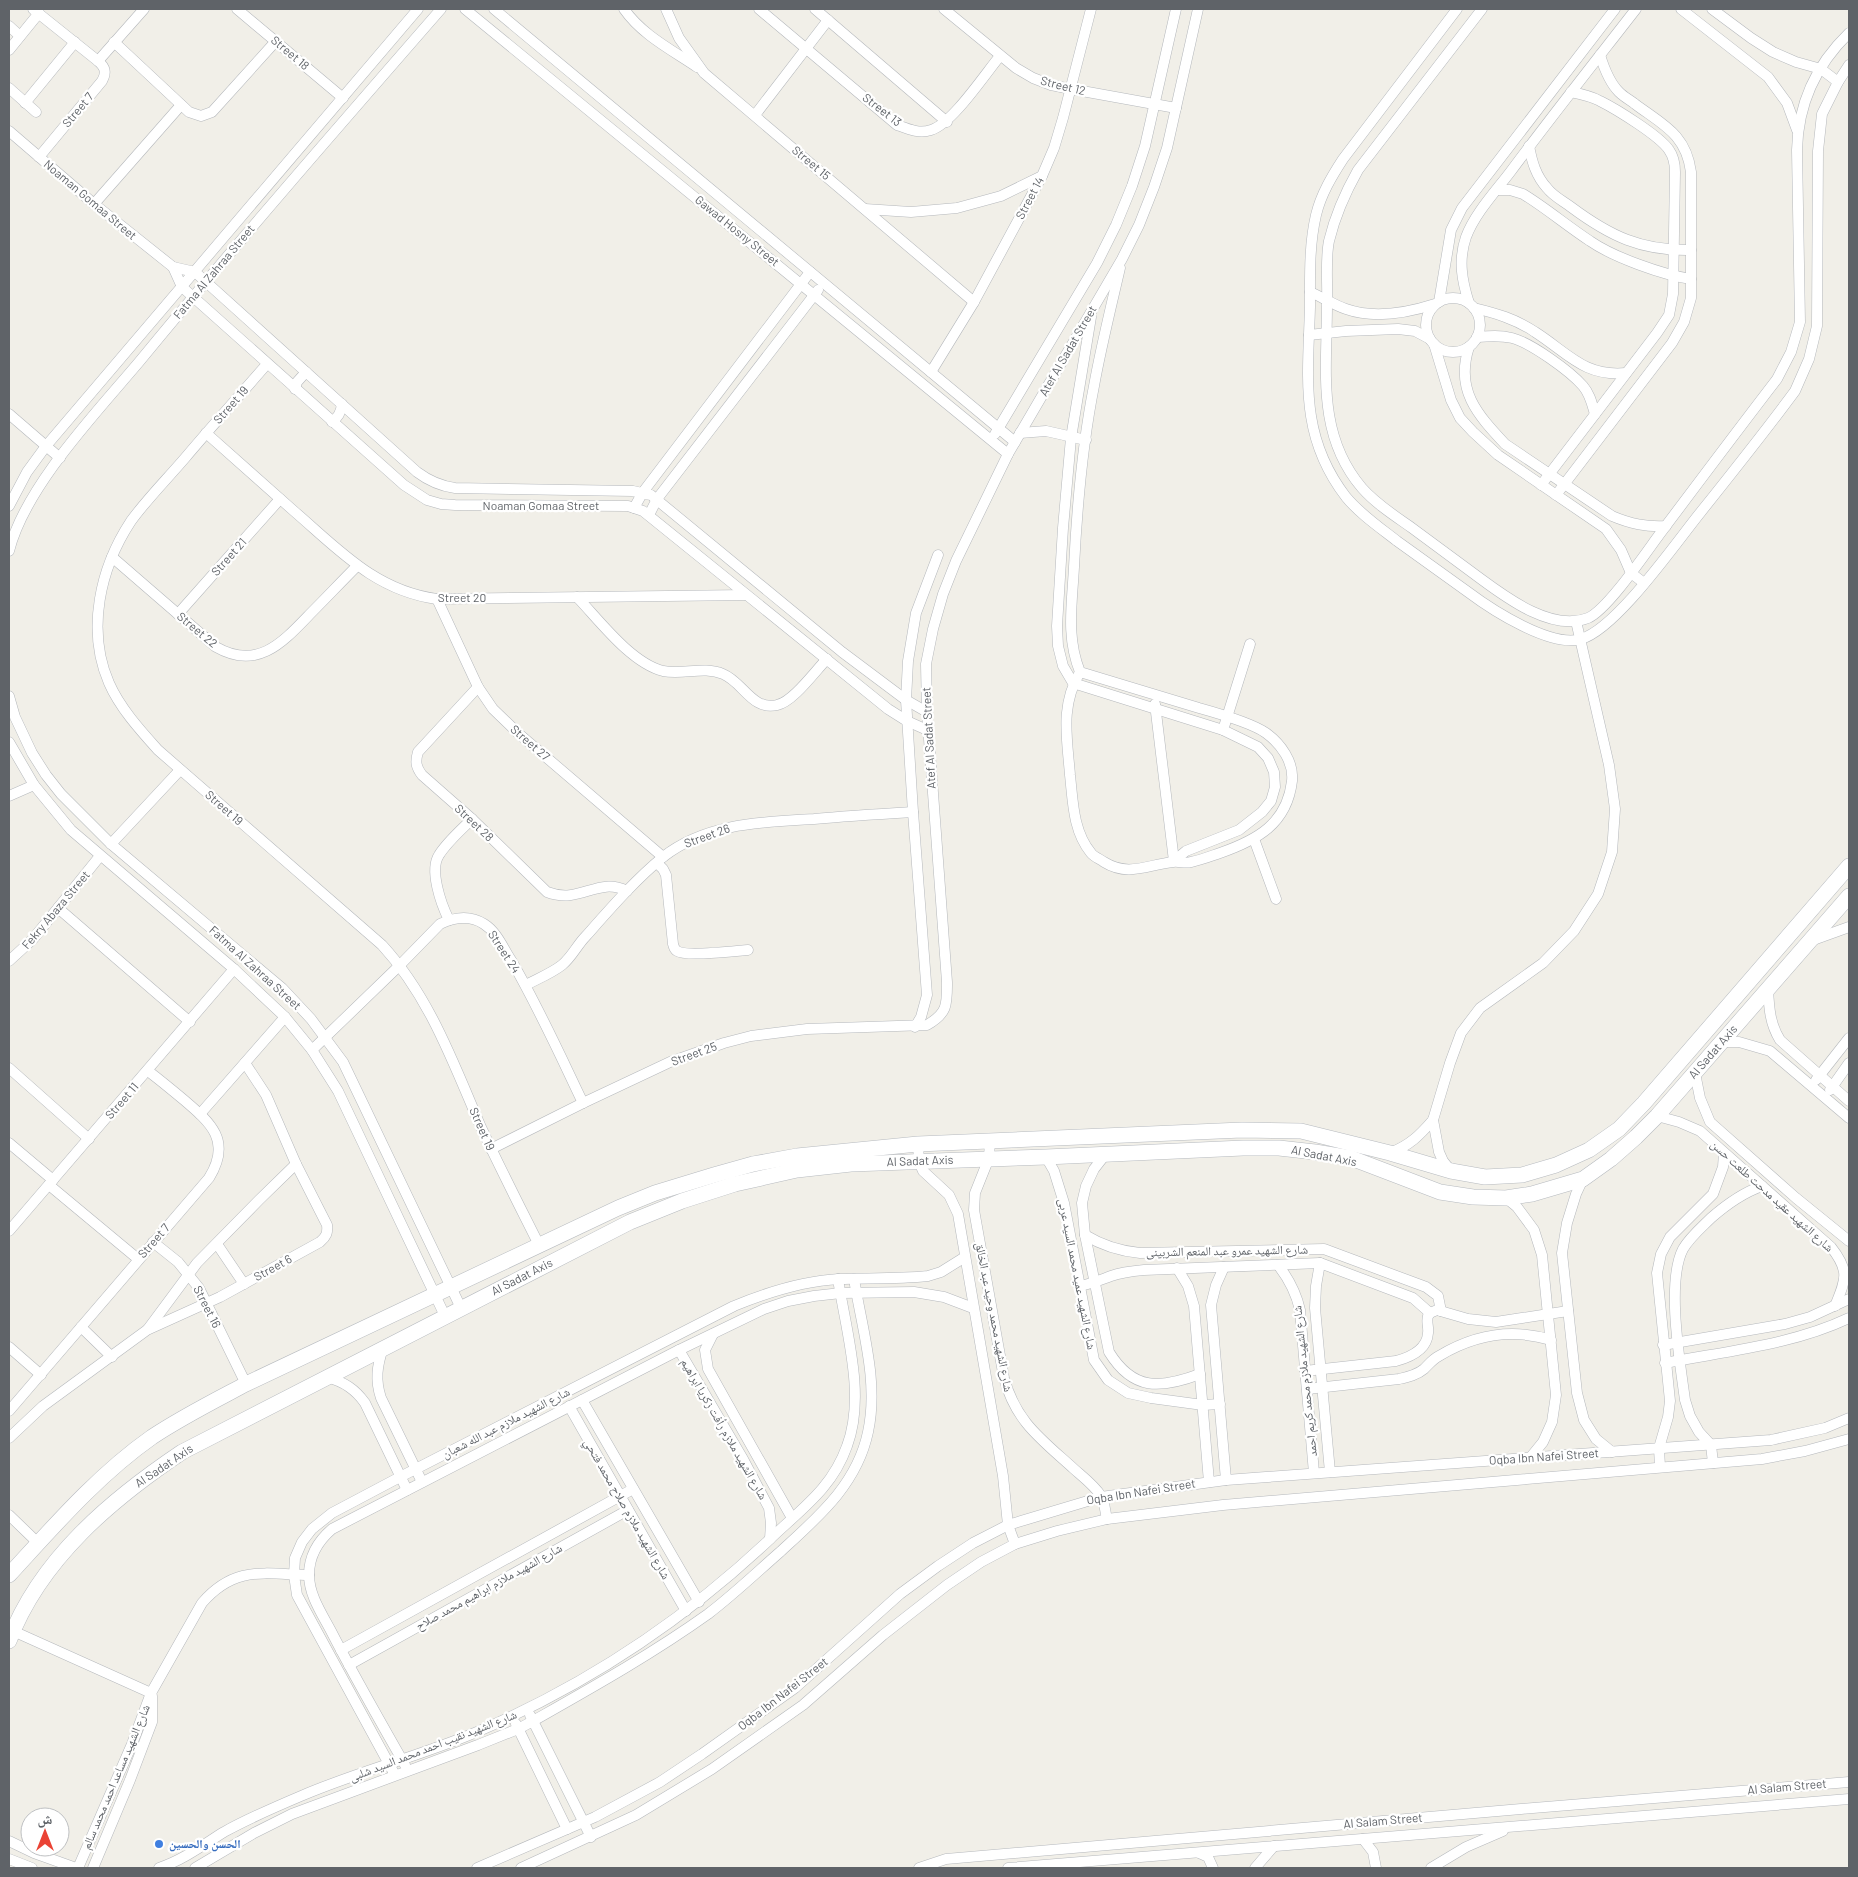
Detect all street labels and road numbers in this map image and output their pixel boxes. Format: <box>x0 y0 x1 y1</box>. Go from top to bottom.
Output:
street label: Street 18 <box>269 32 313 72</box>
street label: Street 12 <box>1039 73 1087 97</box>
street label: Street 7 <box>59 89 96 130</box>
street label: Street 13 <box>860 90 905 129</box>
street label: Street 15 <box>790 142 834 182</box>
street label: Noaman Gomaa Street <box>41 156 140 242</box>
street label: Street 14 <box>1012 174 1046 221</box>
street label: Gawad Hosny Street <box>693 192 783 268</box>
street label: Fatma Al Zahraa Street <box>170 221 257 321</box>
street label: Atef Al Sadat Street <box>1036 303 1099 398</box>
street label: Street 19 <box>210 383 250 426</box>
street label: Noaman Gomaa Street <box>483 498 599 512</box>
street label: Street 21 <box>208 535 249 578</box>
street label: Street 20 <box>438 590 486 604</box>
street label: Street 22 <box>175 608 221 650</box>
street label: Atef Al Sadat Street <box>918 687 938 789</box>
street label: Street 27 <box>508 721 553 763</box>
street label: Street 19 <box>203 787 246 827</box>
street label: Street 28 <box>452 801 497 844</box>
street label: Street 26 <box>682 820 732 850</box>
street label: Fekry Abaza Street <box>18 867 92 951</box>
street label: Fatma Al Zahraa Street <box>207 922 304 1012</box>
street label: Street 24 <box>486 927 524 975</box>
street label: Al Sadat Axis <box>1685 1021 1740 1081</box>
street label: Street 25 <box>669 1038 718 1068</box>
street label: Street 11 <box>102 1079 141 1121</box>
street label: Street 19 <box>467 1105 499 1152</box>
street label: شارع الشهيد عقيد مدحت طلعت حسن <box>1707 1136 1837 1256</box>
street label: Al Sadat Axis <box>1290 1142 1359 1168</box>
street label: Al Sadat Axis <box>886 1152 954 1168</box>
street label: شارع الشهيد عميد محمد السيد عربى <box>1054 1197 1100 1351</box>
street label: Street 7 <box>135 1220 172 1260</box>
street label: شارع الشهيد محمد وحيد عبد الخالق <box>972 1241 1016 1393</box>
street label: شارع الشهيد عمرو عبد المنعم الشربينى <box>1146 1242 1308 1260</box>
street label: Street 6 <box>251 1251 294 1283</box>
street label: Al Sadat Axis <box>489 1255 555 1298</box>
street label: Street 16 <box>191 1283 224 1330</box>
street label: شارع الشهيد ملازم محمد كريم احمد <box>1289 1305 1321 1457</box>
street label: شارع الشهيد ملازم رأفت زكريا ابراهيم <box>677 1355 771 1503</box>
street label: شارع الشهيد ملازم عبد الله شعبان <box>439 1384 573 1462</box>
street label: شارع الشهيد ملازم صلاح محمد فتحي <box>578 1436 674 1583</box>
street label: Al Sadat Axis <box>132 1441 195 1490</box>
street label: Oqba Ibn Nafei Street <box>1489 1445 1599 1467</box>
street label: Oqba Ibn Nafei Street <box>1085 1475 1196 1507</box>
street label: شارع الشهيد ملازم ابراهيم محمد صلاح <box>413 1540 565 1634</box>
street label: Oqba Ibn Nafei Street <box>735 1654 830 1733</box>
street label: شارع الشهيد مساعد احمد محمد سالم <box>78 1702 154 1852</box>
street label: شارع الشهيد نقيب احمد محمد السيد شلبى <box>347 1707 519 1785</box>
street label: Al Salam Street <box>1747 1776 1827 1796</box>
street label: Al Salam Street <box>1343 1810 1423 1830</box>

